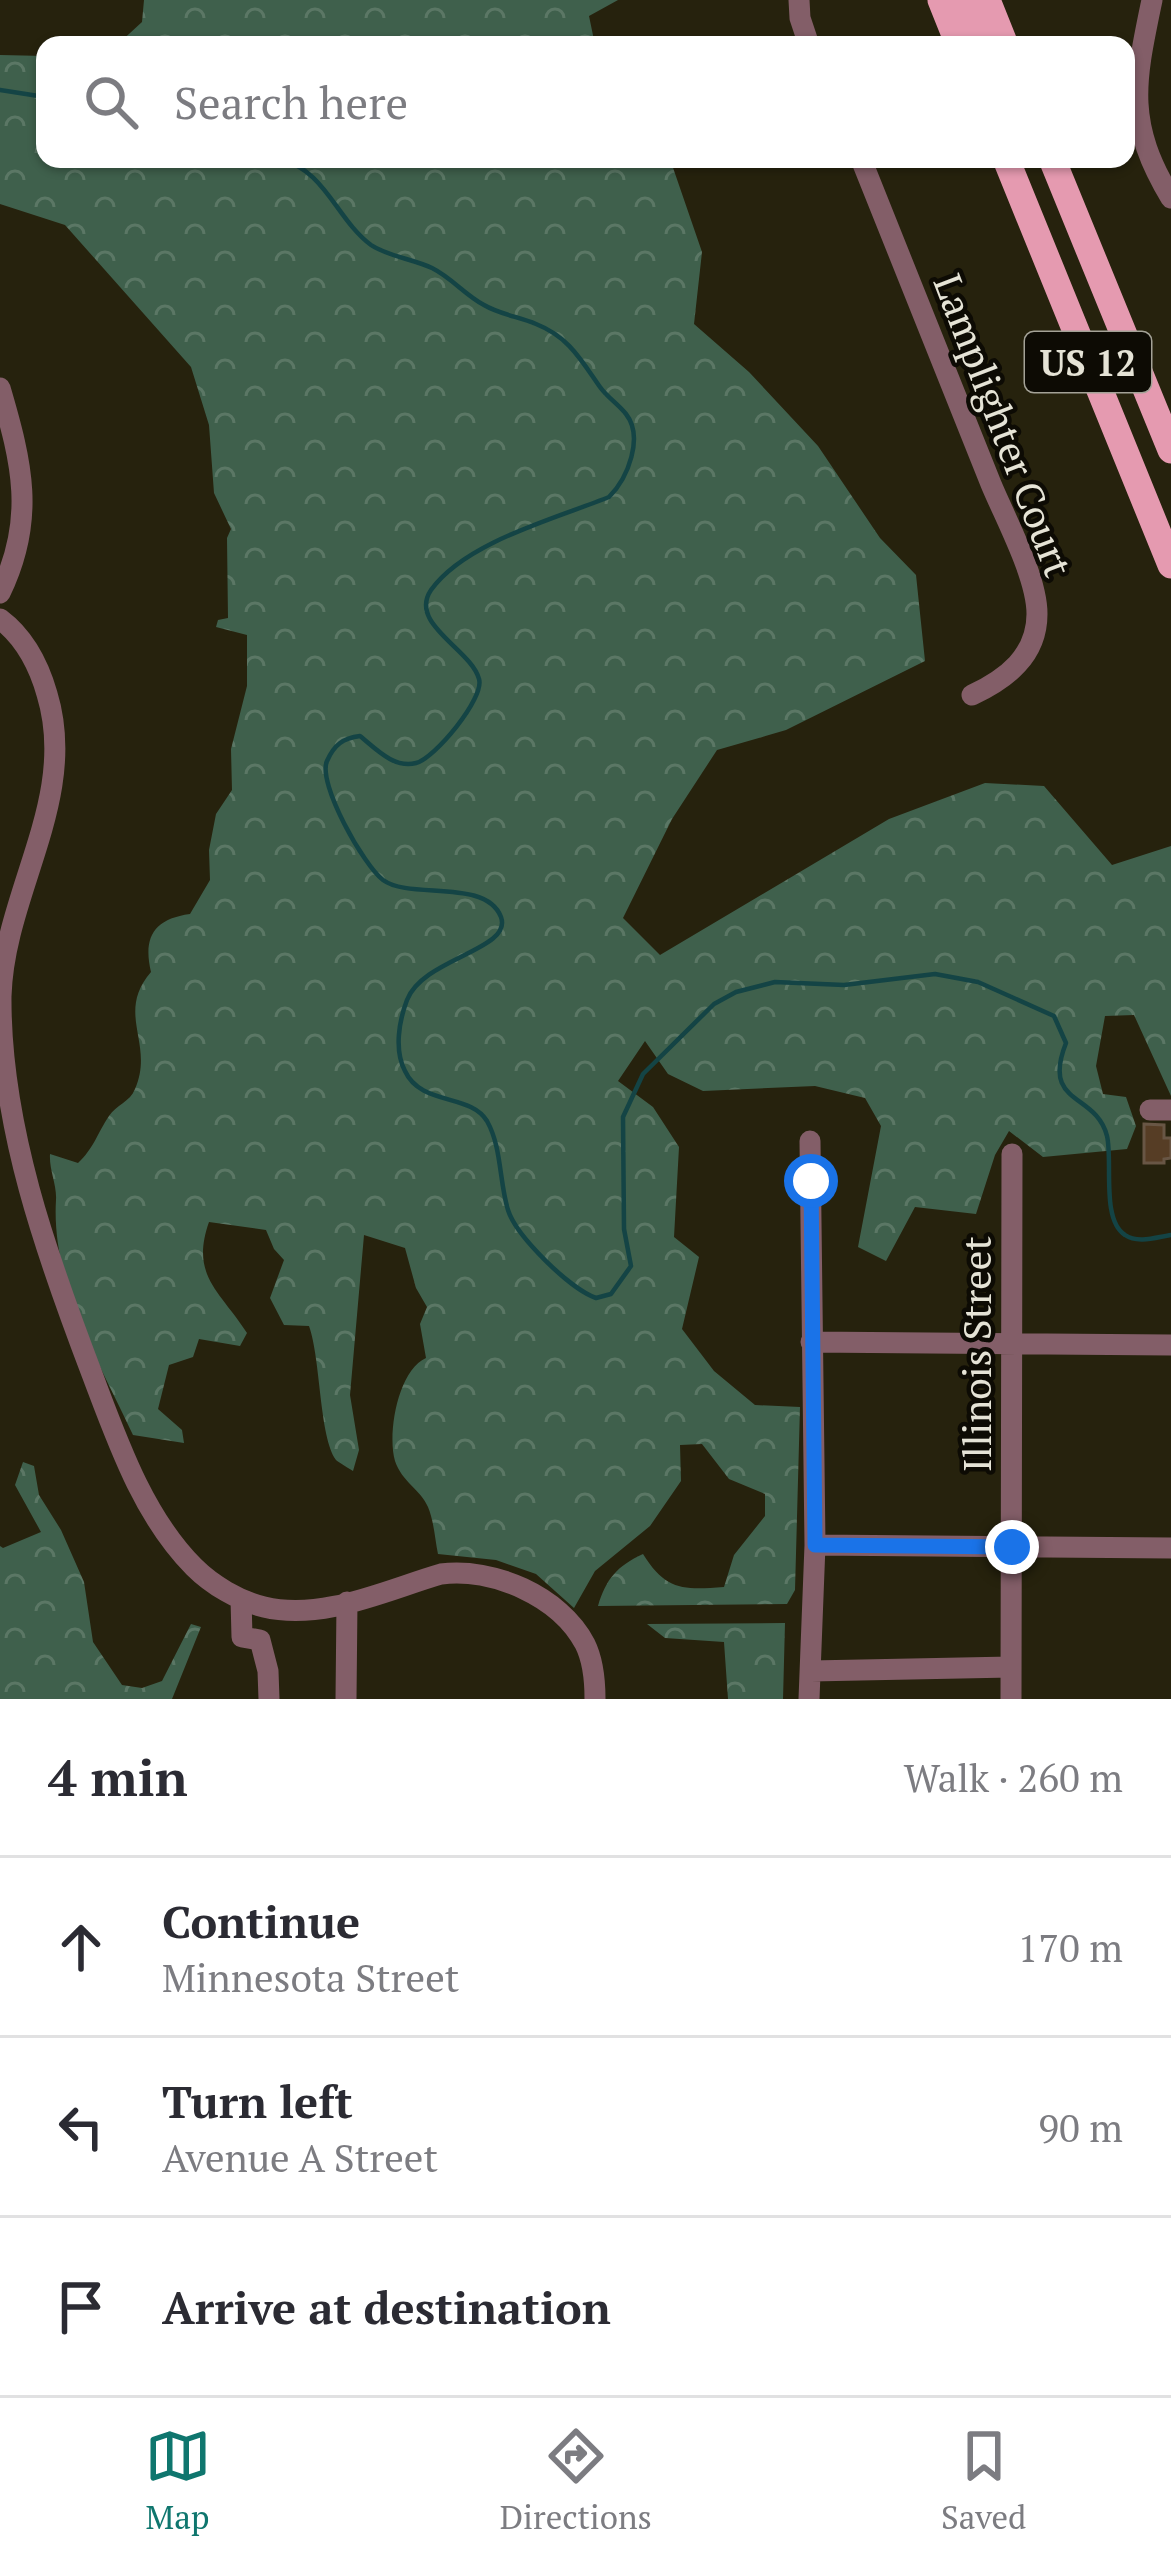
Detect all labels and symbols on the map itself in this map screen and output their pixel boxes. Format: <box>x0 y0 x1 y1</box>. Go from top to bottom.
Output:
street label: Lamplighter Court <box>922 266 1086 584</box>
road number: US 12 <box>1025 332 1151 392</box>
route start <box>784 1154 838 1208</box>
street label: Illinois Street <box>950 1236 1002 1472</box>
route end <box>985 1520 1039 1574</box>

